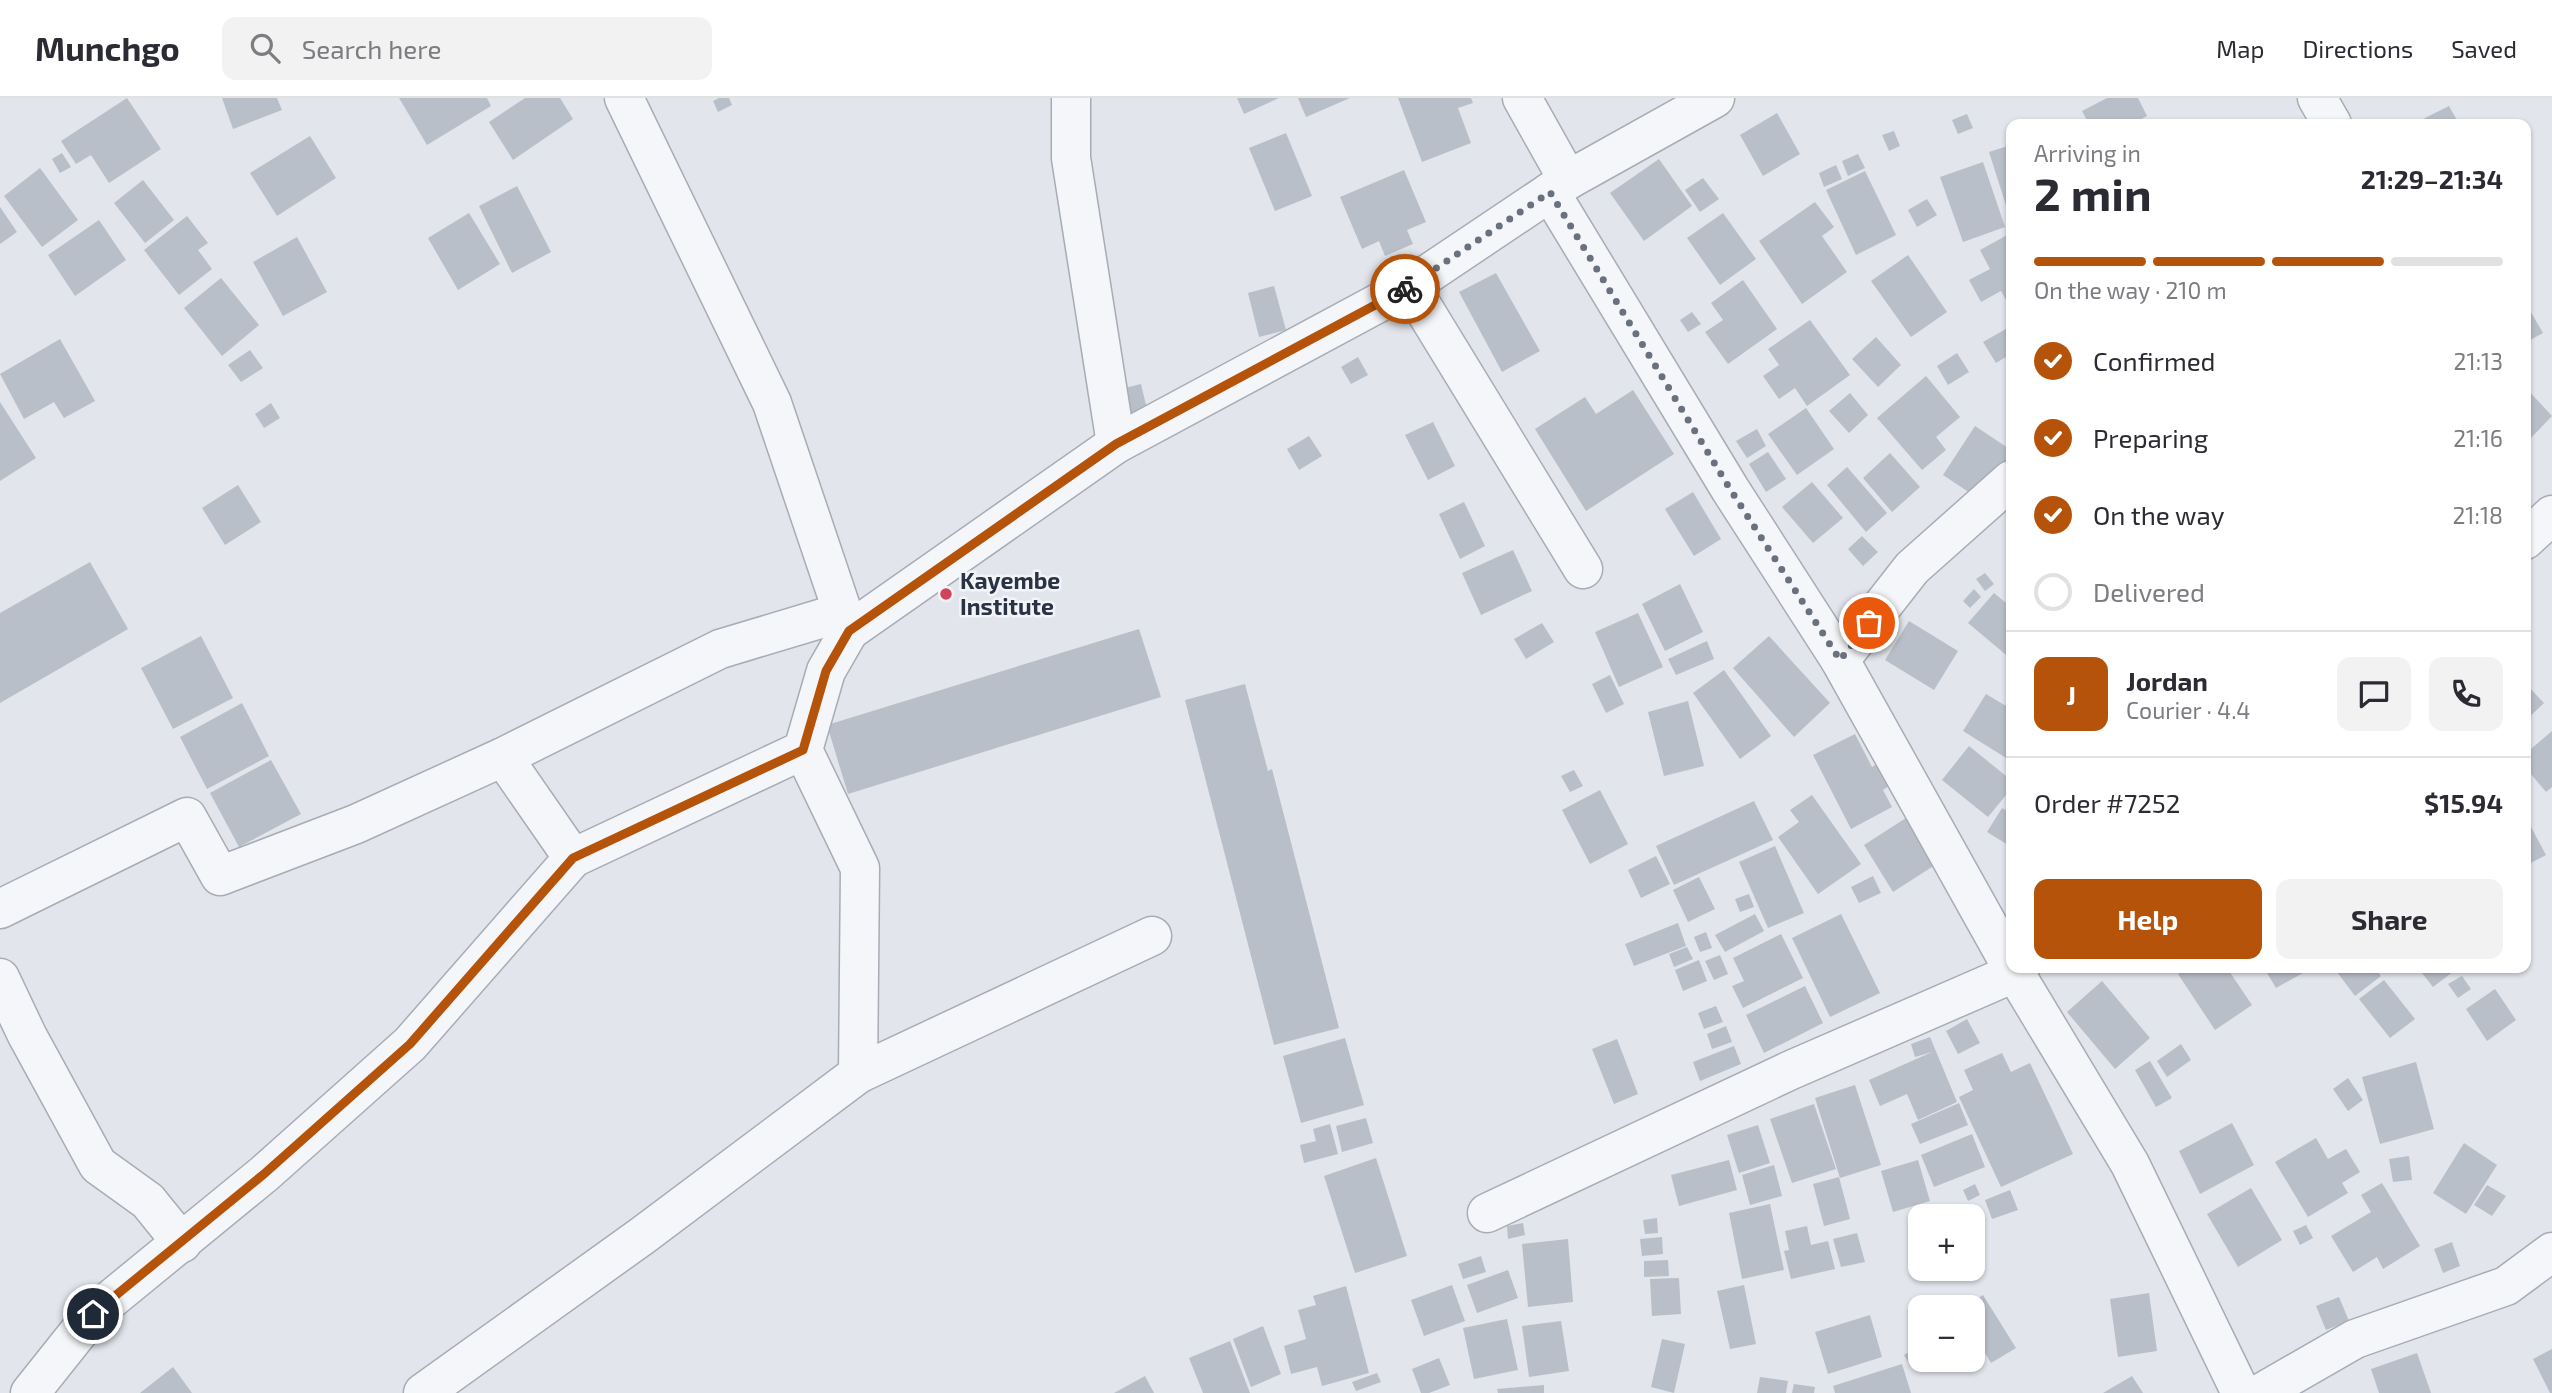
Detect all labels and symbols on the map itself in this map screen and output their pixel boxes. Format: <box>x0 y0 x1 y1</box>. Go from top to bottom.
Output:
courier <box>1370 254 1440 324</box>
place label: Kayembe Institute <box>960 566 1060 620</box>
marker: Kayembe Institute <box>938 586 954 602</box>
pin <box>1839 593 1899 653</box>
pin <box>63 1284 123 1344</box>

